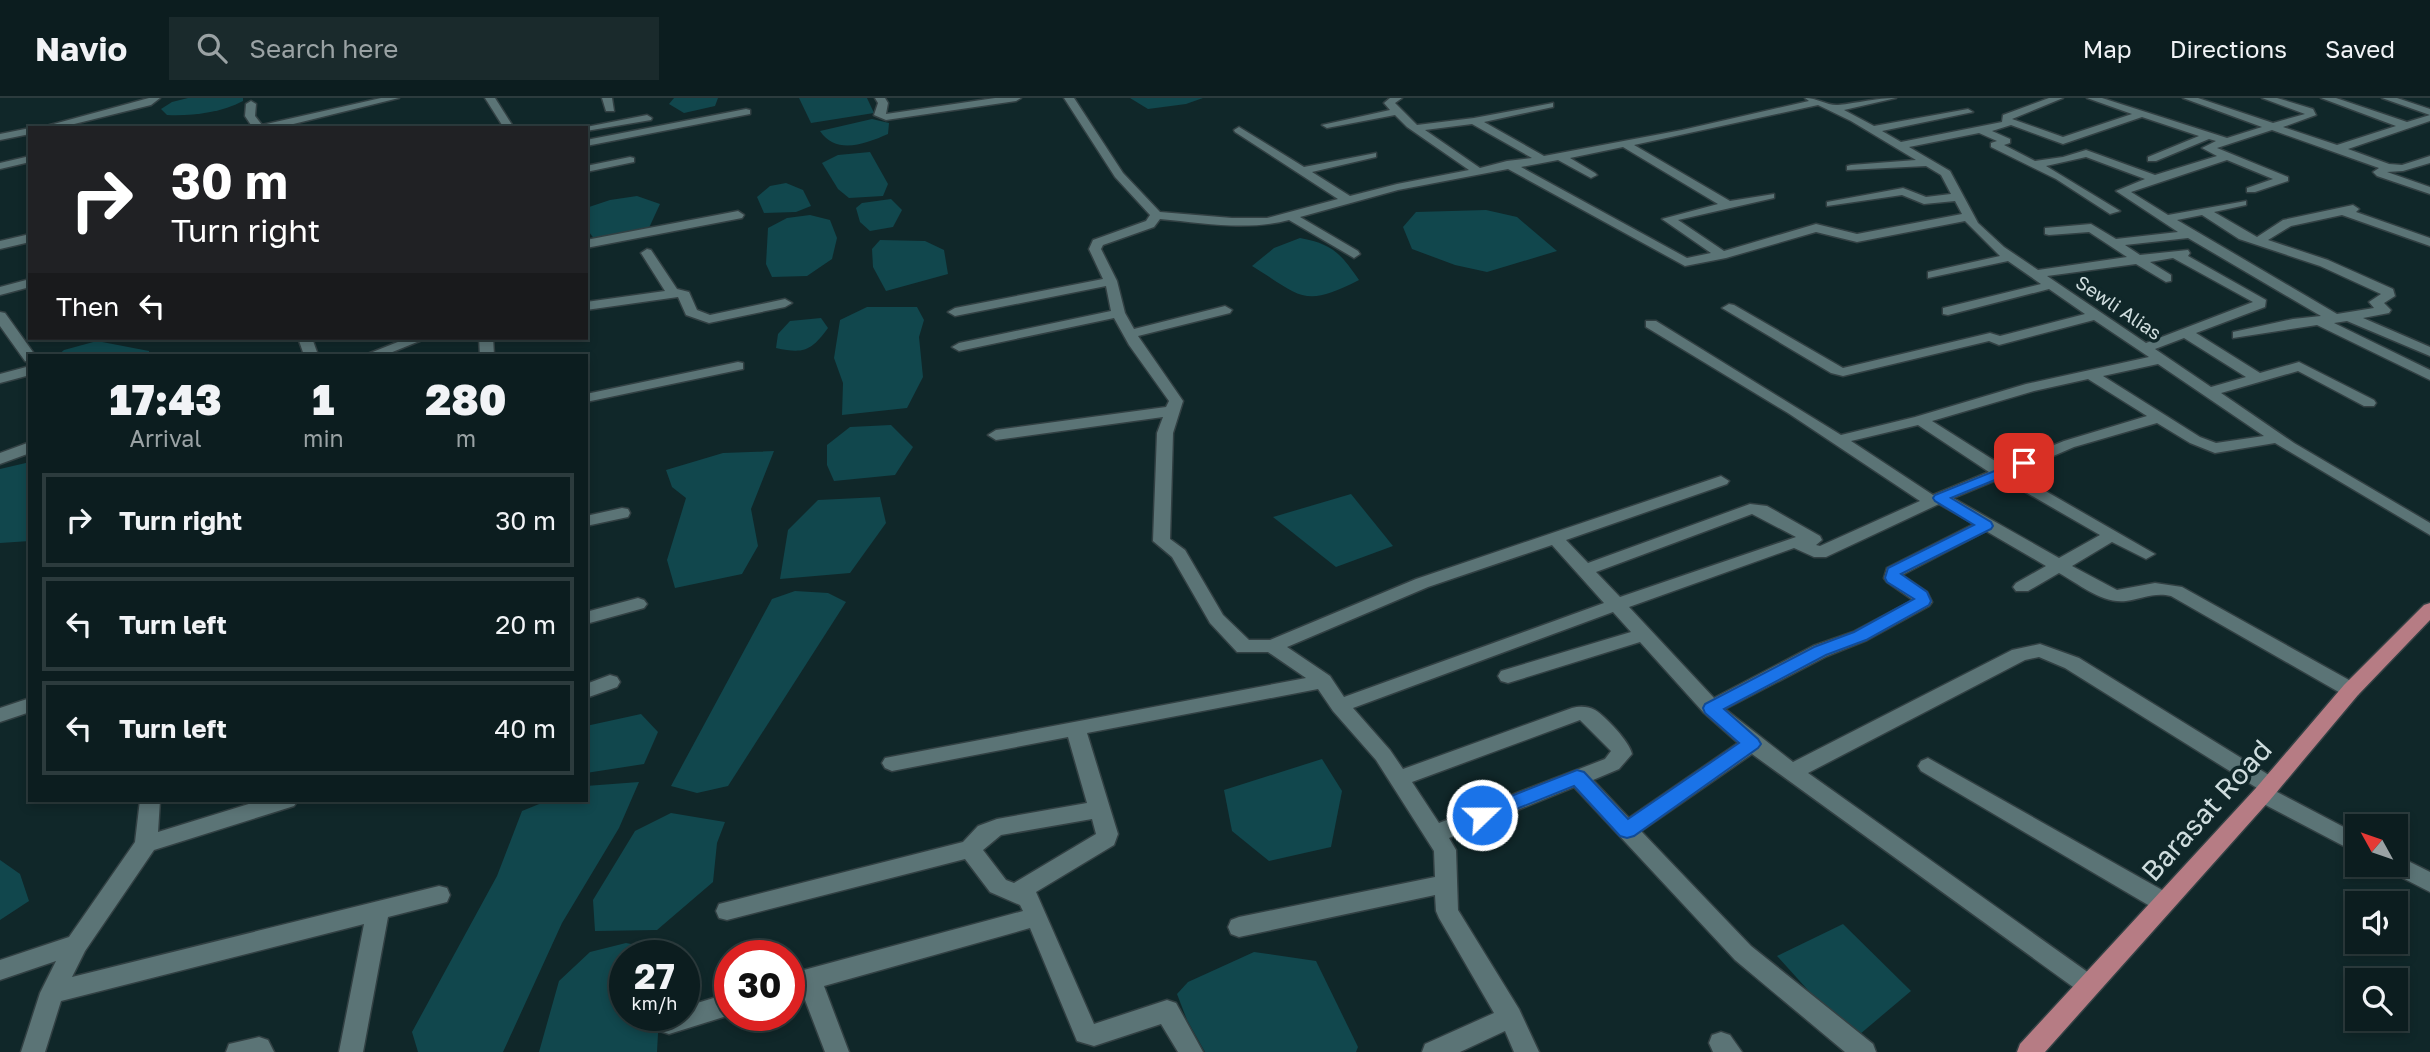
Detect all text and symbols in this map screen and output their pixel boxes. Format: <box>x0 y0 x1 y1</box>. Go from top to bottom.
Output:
search box <box>169 17 659 80</box>
text: Navio <box>35 29 127 68</box>
icon: search <box>193 29 231 67</box>
text: Search here <box>249 33 398 64</box>
text: Map <box>2083 34 2132 63</box>
text: Directions <box>2170 34 2287 63</box>
text: Saved <box>2325 34 2395 63</box>
text: 30 m <box>171 151 288 210</box>
icon: right <box>56 154 147 245</box>
text: Turn right <box>171 211 320 249</box>
street label: Sewli Alias <box>2072 270 2166 344</box>
icon: left <box>133 287 171 325</box>
text: Then <box>56 291 119 322</box>
text: 17:43 <box>109 374 222 424</box>
text: 1 <box>312 374 335 424</box>
text: 280 <box>425 374 507 424</box>
text: Arrival <box>130 424 202 452</box>
text: min <box>303 424 344 452</box>
text: m <box>456 424 476 452</box>
pin <box>1994 433 2054 493</box>
icon: arrive <box>2005 444 2043 482</box>
icon: right <box>60 501 98 539</box>
text: Turn right <box>119 505 242 536</box>
text: 30 m <box>495 505 556 536</box>
icon: left <box>60 605 98 643</box>
text: Turn left <box>119 609 227 640</box>
text: 20 m <box>495 609 556 640</box>
icon: left <box>60 709 98 747</box>
text: Turn left <box>119 713 227 744</box>
text: 40 m <box>495 713 556 744</box>
street label: Barasat Road <box>2134 733 2278 887</box>
position arrow <box>1445 778 1519 852</box>
north arrow <box>2345 814 2408 877</box>
map controls <box>2345 814 2408 1031</box>
button: sound <box>2345 891 2408 954</box>
speed limit sign: 30 <box>714 940 805 1031</box>
text: 27 <box>634 955 675 997</box>
button: search <box>2345 968 2408 1031</box>
text: km/h <box>632 992 677 1014</box>

